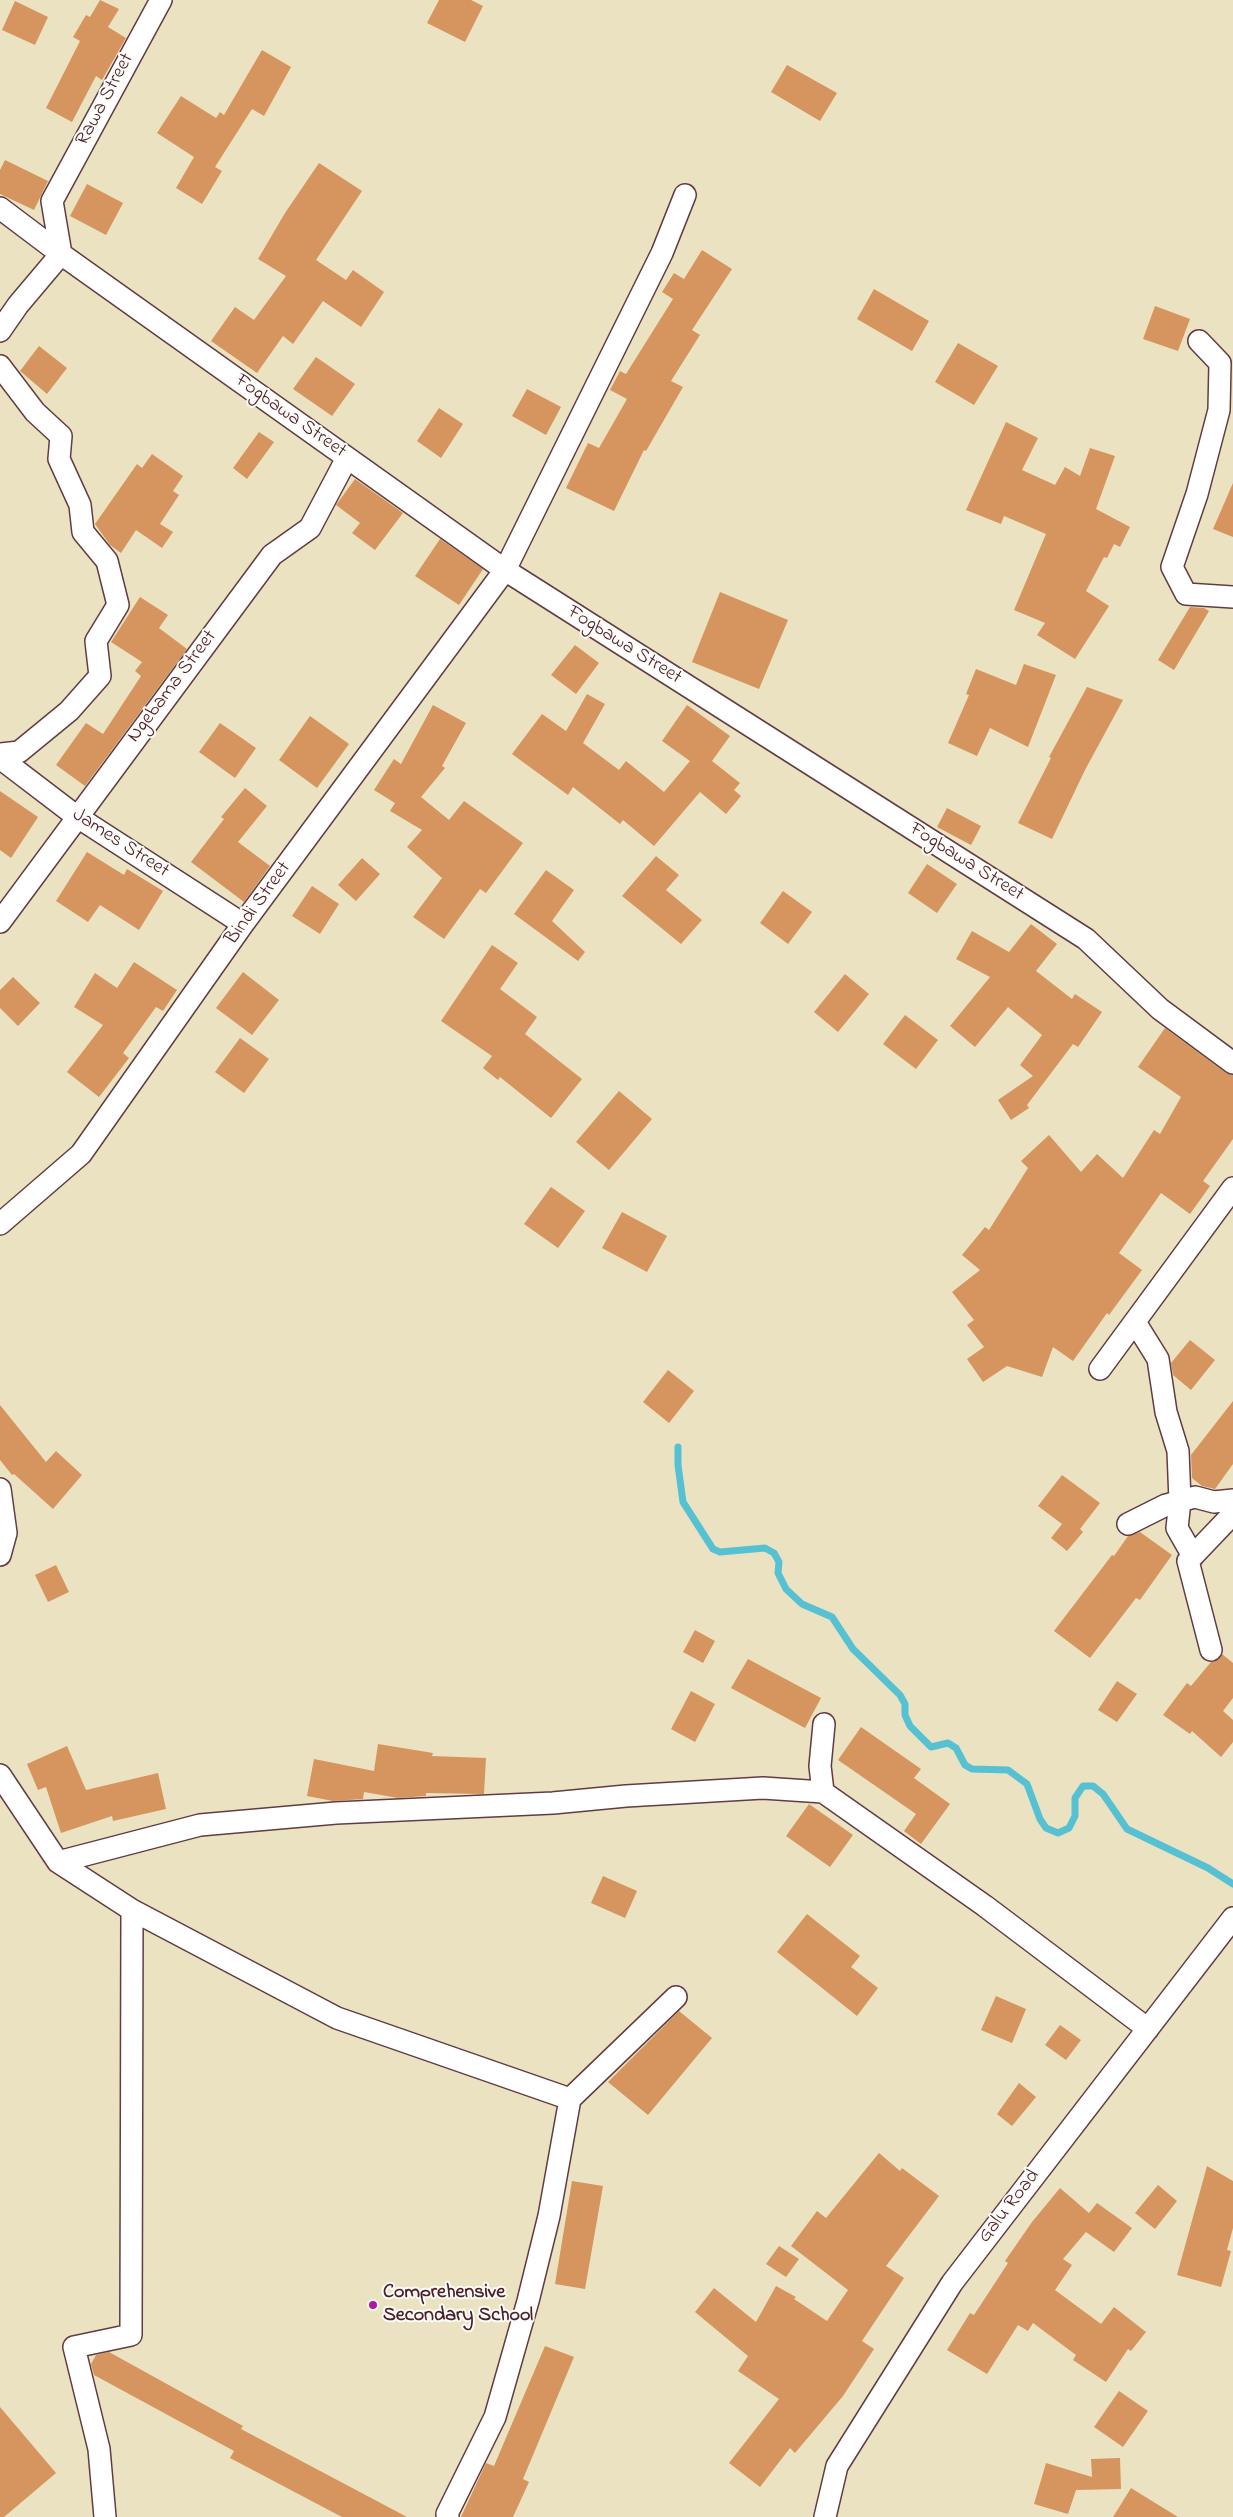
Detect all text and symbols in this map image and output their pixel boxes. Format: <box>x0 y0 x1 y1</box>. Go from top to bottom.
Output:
street label: Rawa Street <box>72 50 140 150</box>
street label: Fogbawa Street <box>230 370 350 464</box>
street label: Fogbawa Street <box>562 601 686 691</box>
street label: Ngebama Street <box>123 626 223 748</box>
street label: James Street <box>67 804 173 884</box>
street label: Fogbawa Street <box>904 818 1028 908</box>
street label: Bindi Street <box>221 858 297 950</box>
street label: Galu Road <box>974 2165 1046 2249</box>
place label: Comprehensive Secondary School <box>383 2282 533 2329</box>
marker: Comprehensive Secondary School <box>367 2299 379 2311</box>

